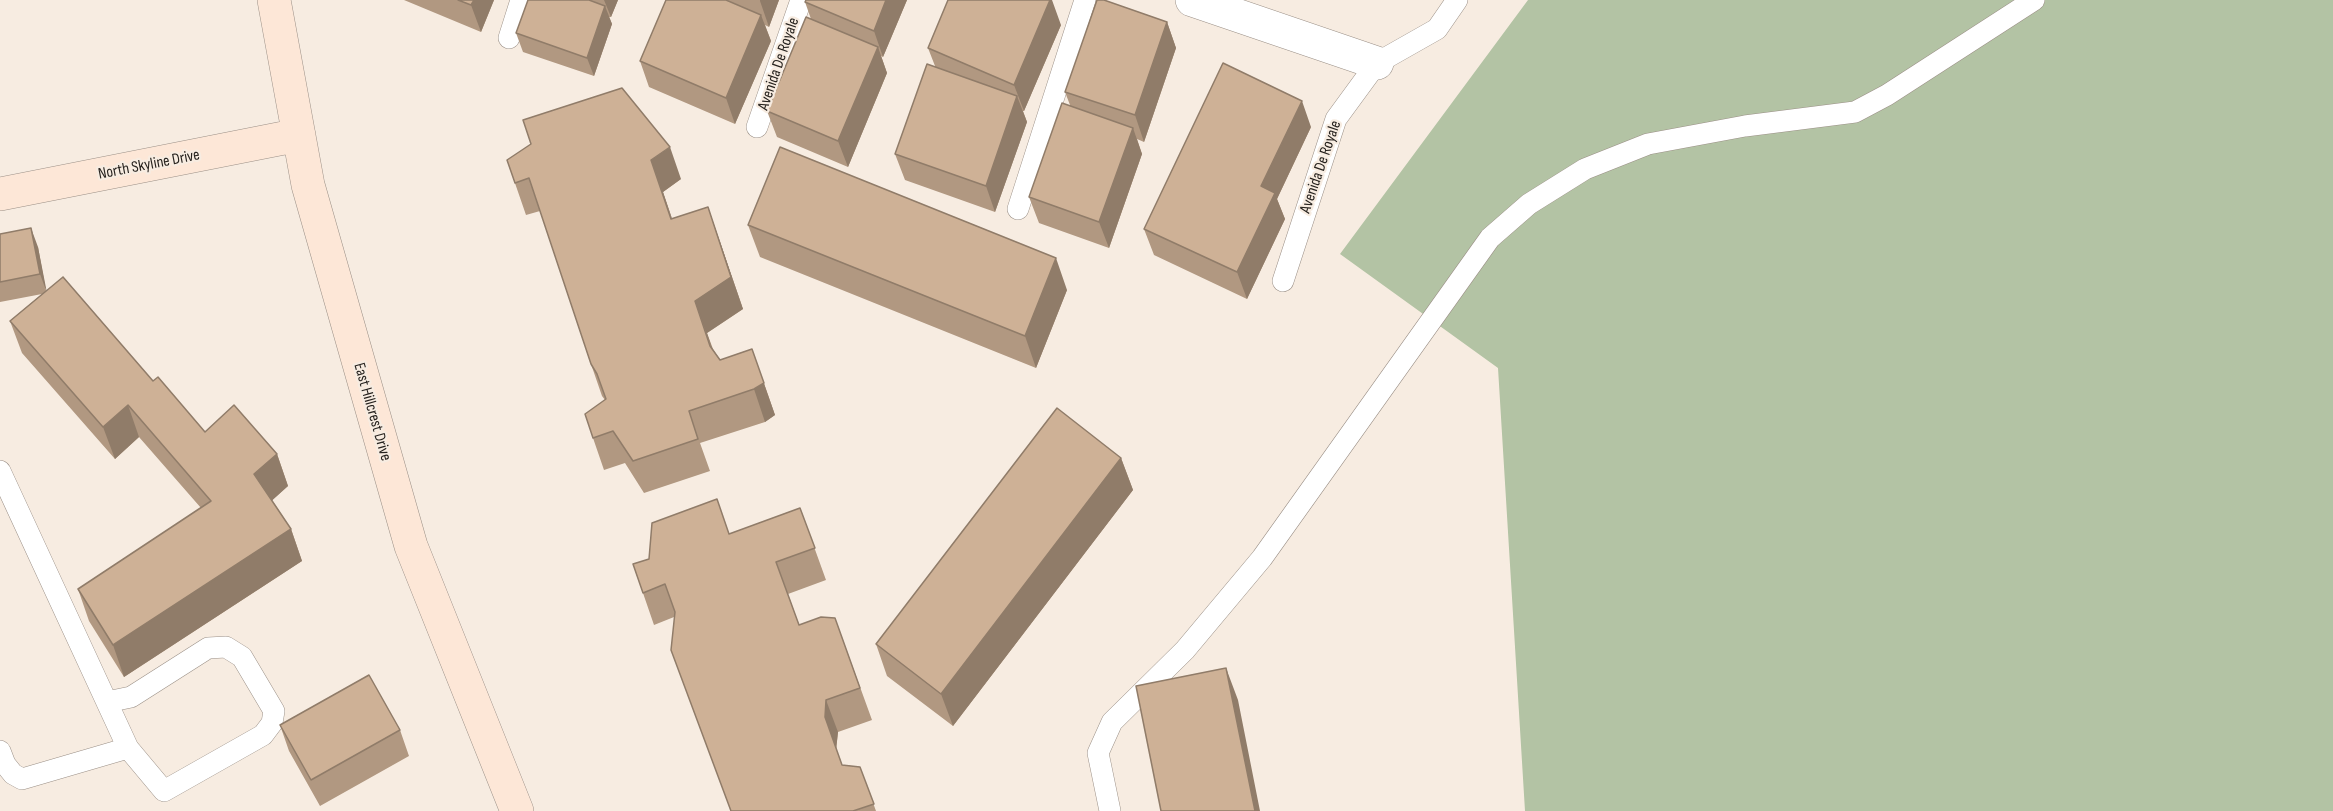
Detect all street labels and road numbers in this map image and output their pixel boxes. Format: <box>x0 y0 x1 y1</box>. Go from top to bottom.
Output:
street label: Avenida De Royale <box>754 15 804 113</box>
street label: Avenida De Royale <box>1296 118 1346 216</box>
street label: North Skyline Drive <box>97 146 201 184</box>
street label: East Hillcrest Drive <box>349 361 395 463</box>

